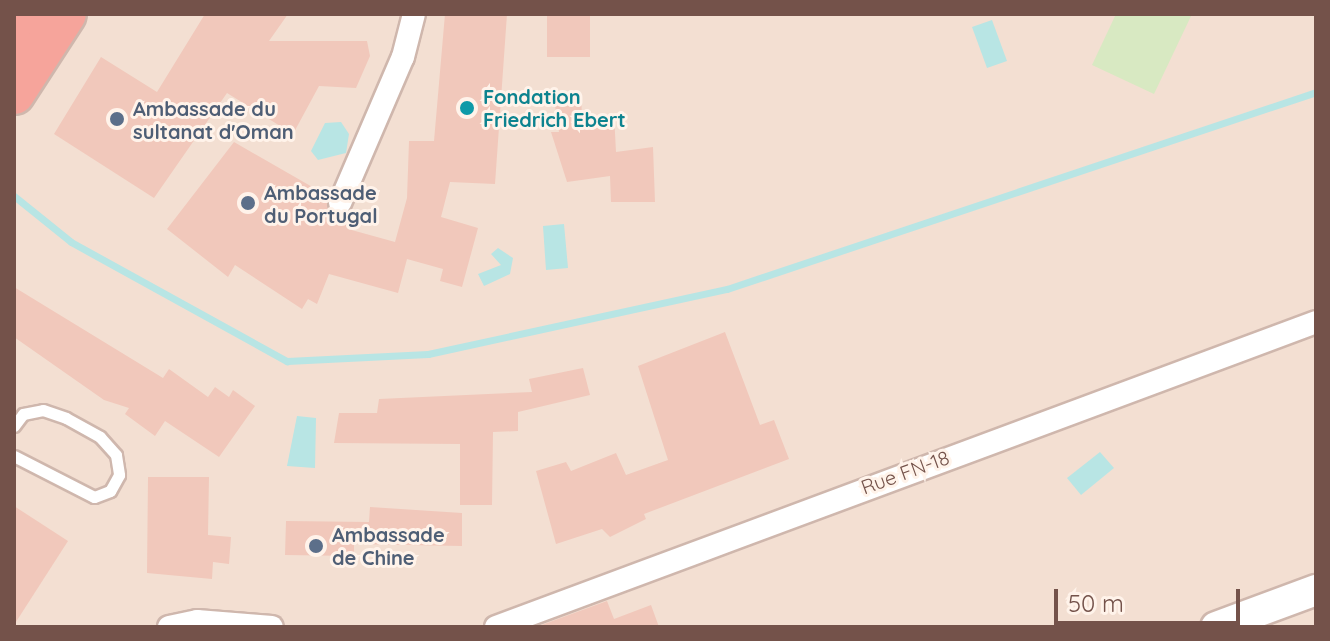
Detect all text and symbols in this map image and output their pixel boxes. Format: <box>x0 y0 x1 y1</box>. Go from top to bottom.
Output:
place label: Fondation Friedrich Ebert <box>483 84 626 131</box>
place label: Ambassade du sultanat d'Oman <box>133 96 294 143</box>
marker: Fondation Friedrich Ebert <box>458 99 476 117</box>
marker: Ambassade du sultanat d'Oman <box>108 110 126 128</box>
place label: Ambassade du Portugal <box>264 180 378 227</box>
marker: Ambassade du Portugal <box>239 194 257 212</box>
street label: Rue FN-18 <box>858 445 952 499</box>
place label: Ambassade de Chine <box>332 522 445 569</box>
marker: Ambassade de Chine <box>307 537 325 555</box>
scale bar <box>1058 573 1244 623</box>
text: 50 m <box>1068 588 1124 618</box>

